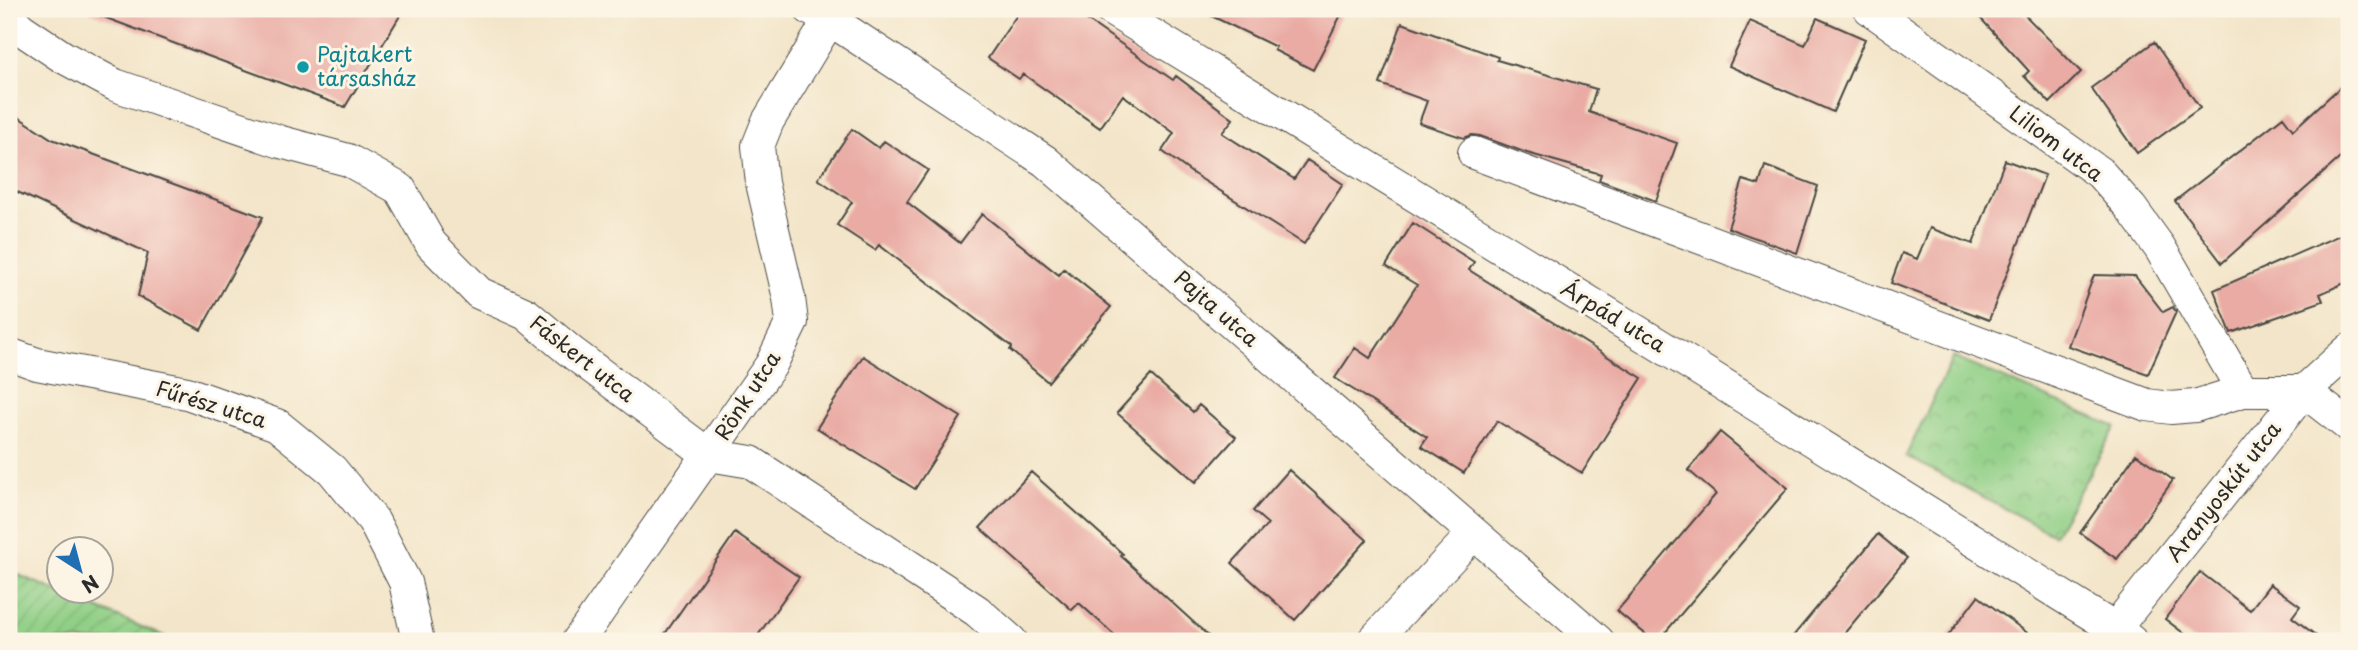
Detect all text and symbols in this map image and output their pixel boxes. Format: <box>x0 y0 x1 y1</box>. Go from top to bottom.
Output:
place label: Pajtakert társasház <box>317 37 416 93</box>
marker: Pajtakert társasház <box>295 59 311 75</box>
street label: Liliom utca <box>2003 96 2111 188</box>
street label: Pajta utca <box>1168 262 1267 353</box>
street label: Árpád utca <box>1556 271 1672 359</box>
street label: Fáskert utca <box>524 306 643 409</box>
street label: Rönk utca <box>705 344 787 446</box>
street label: Fűrész utca <box>152 371 271 435</box>
street label: Aranyoskút utca <box>2157 414 2288 568</box>
north arrow <box>46 534 116 604</box>
text: N <box>76 569 105 600</box>

